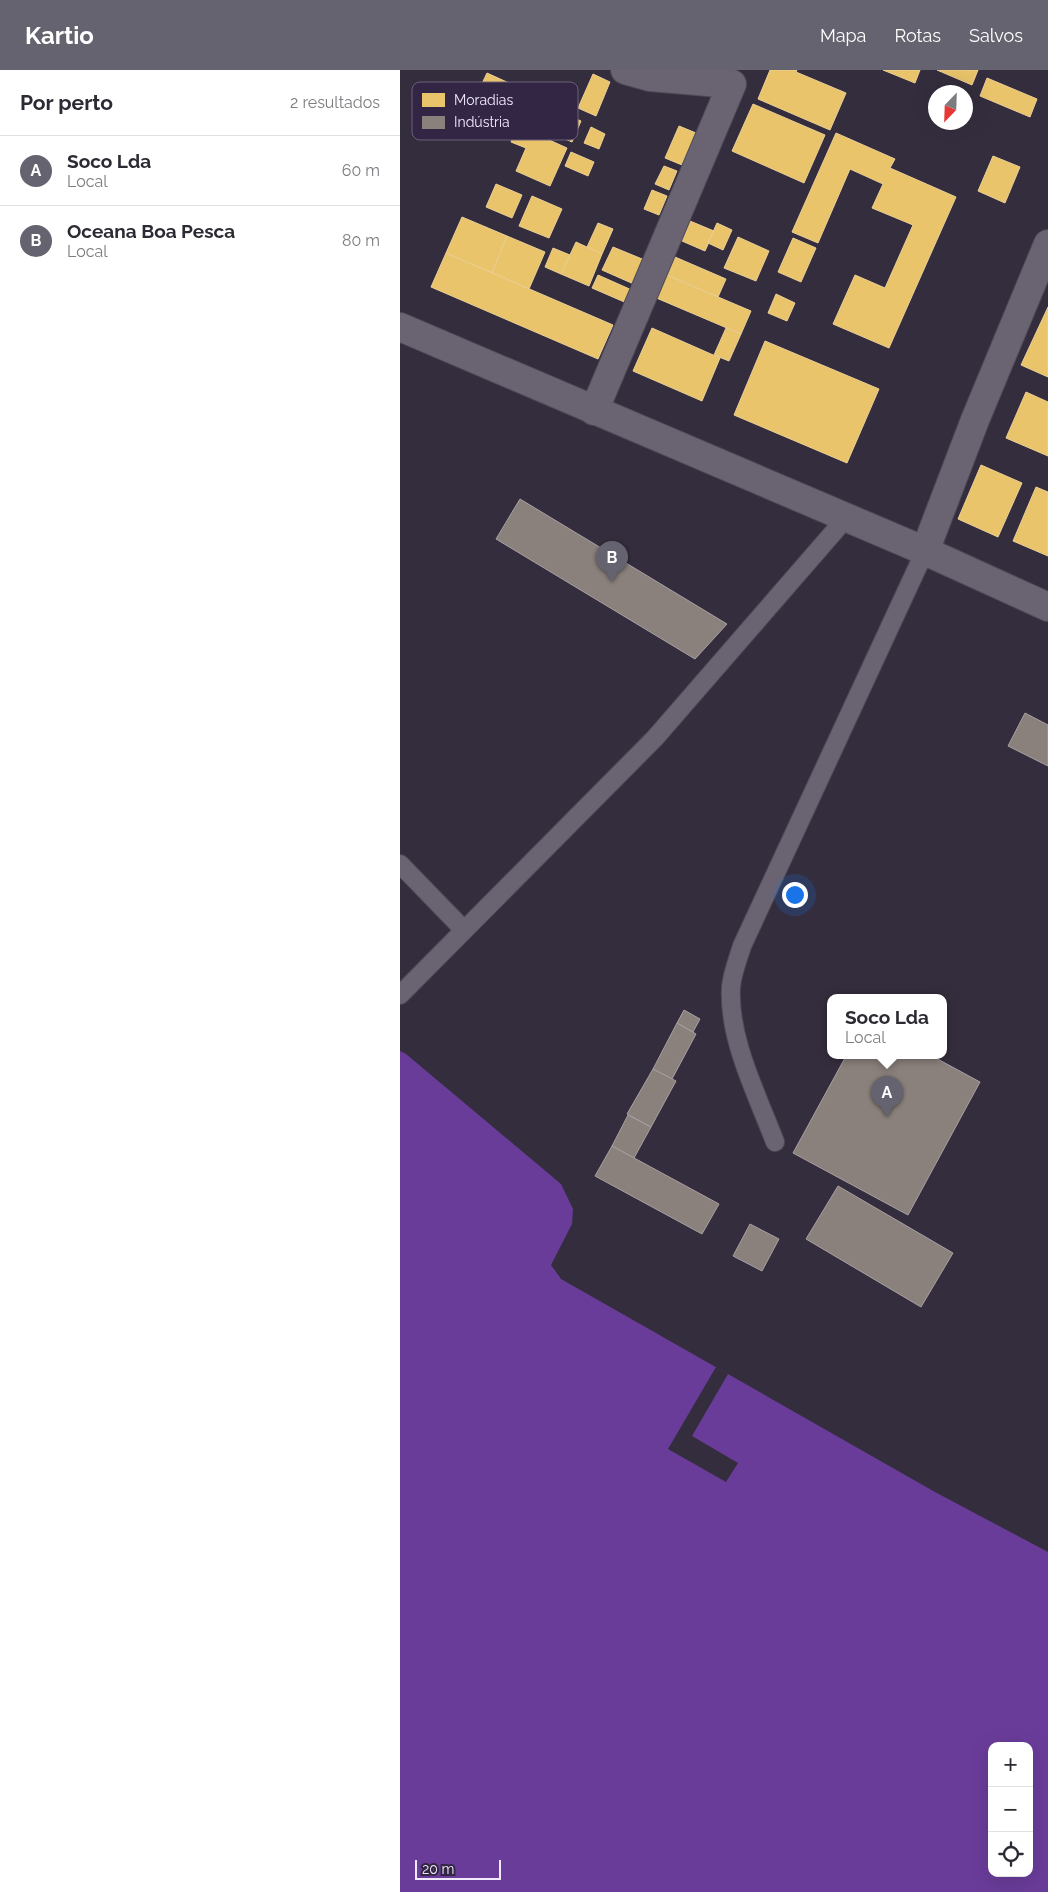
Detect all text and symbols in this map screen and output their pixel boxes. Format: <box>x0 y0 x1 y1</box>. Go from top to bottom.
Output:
text: Kartio <box>25 21 94 50</box>
text: Mapa <box>820 25 866 46</box>
text: Rotas <box>894 25 941 46</box>
text: Salvos <box>969 25 1023 46</box>
legend <box>412 82 578 140</box>
north arrow <box>928 85 973 130</box>
text: Por perto <box>20 90 113 115</box>
text: Moradias <box>454 92 513 108</box>
text: 2 resultados <box>290 93 380 112</box>
text: Indústria <box>454 114 510 130</box>
text: Soco Lda <box>67 150 151 172</box>
text: A <box>31 161 41 180</box>
text: 60 m <box>342 161 380 180</box>
text: Local <box>67 172 108 191</box>
text: Oceana Boa Pesca <box>67 220 235 242</box>
text: B <box>31 231 41 250</box>
text: 80 m <box>342 231 380 250</box>
text: Local <box>67 242 108 261</box>
pin: B <box>596 541 628 582</box>
your location <box>782 882 808 908</box>
popup <box>827 994 947 1059</box>
text: Soco Lda <box>845 1006 929 1028</box>
text: Local <box>845 1028 886 1047</box>
pin: A <box>871 1076 903 1117</box>
map controls <box>988 1742 1033 1877</box>
button: + <box>988 1742 1033 1787</box>
button: − <box>988 1787 1033 1832</box>
button: locate <box>988 1832 1033 1877</box>
scale bar <box>415 1857 501 1880</box>
text: 20 m <box>422 1861 454 1877</box>

